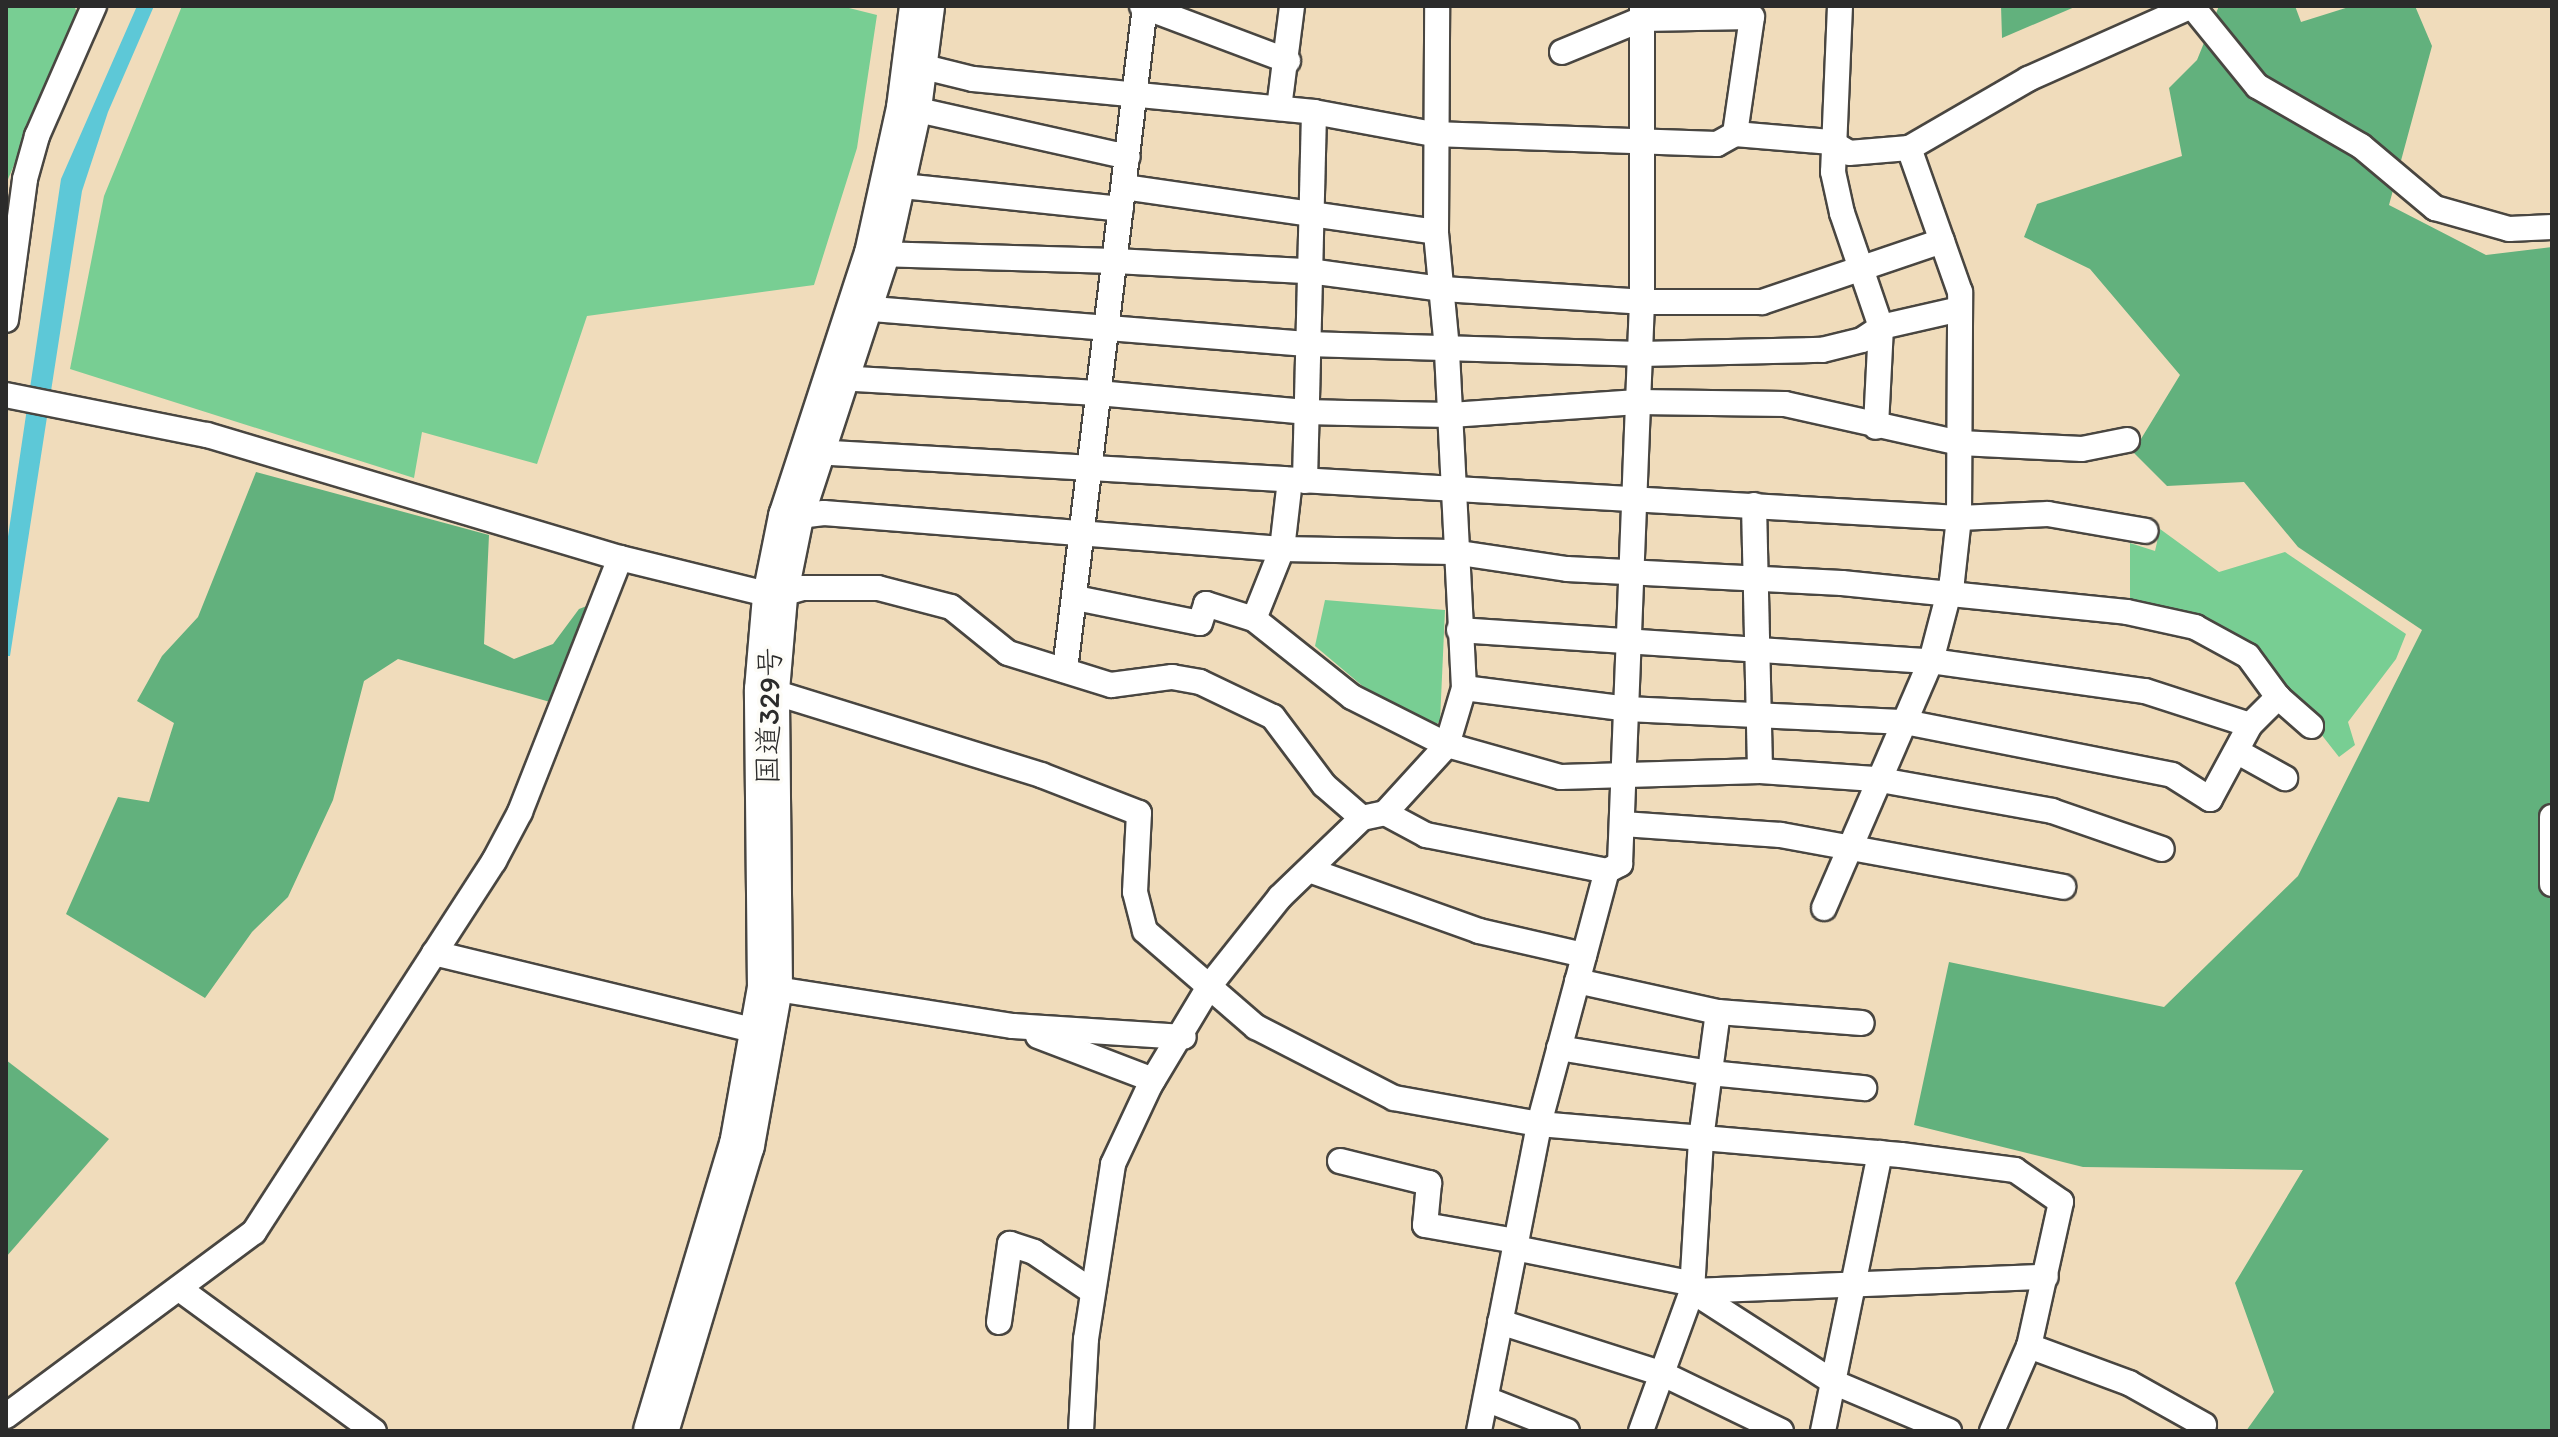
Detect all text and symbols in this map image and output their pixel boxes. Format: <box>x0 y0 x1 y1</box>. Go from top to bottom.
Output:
street label: 国道329号 <box>750 647 788 785</box>

